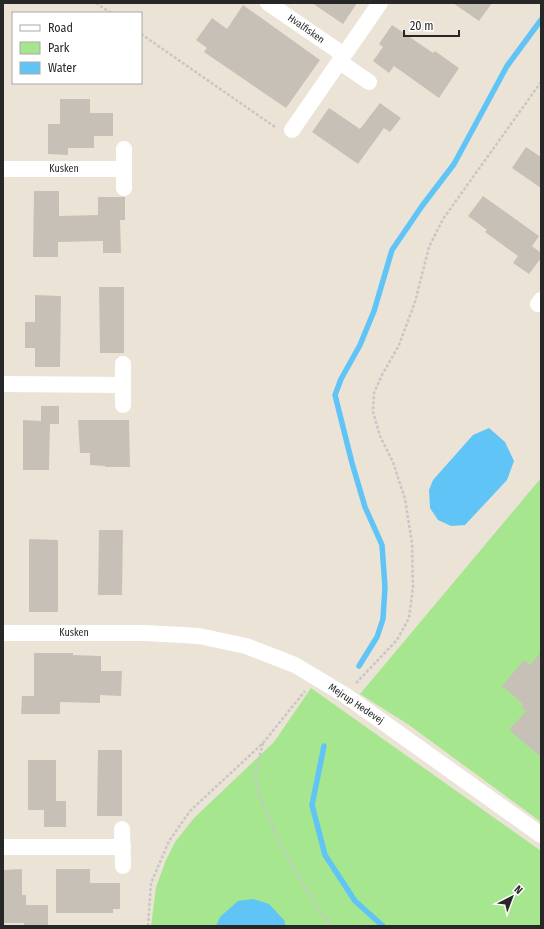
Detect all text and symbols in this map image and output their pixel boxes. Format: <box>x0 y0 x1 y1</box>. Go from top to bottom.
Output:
legend <box>12 12 142 84</box>
street label: Hvalfisken <box>285 12 327 46</box>
scale bar <box>404 12 459 38</box>
text: 20 m <box>410 19 434 33</box>
text: Road <box>48 21 73 35</box>
text: Park <box>48 41 70 55</box>
text: Water <box>48 61 77 75</box>
street label: Kusken <box>49 163 79 175</box>
street label: Kusken <box>59 627 89 639</box>
street label: Mejrup Hedevej <box>326 681 386 727</box>
north arrow <box>492 877 532 917</box>
text: N <box>512 883 525 897</box>

